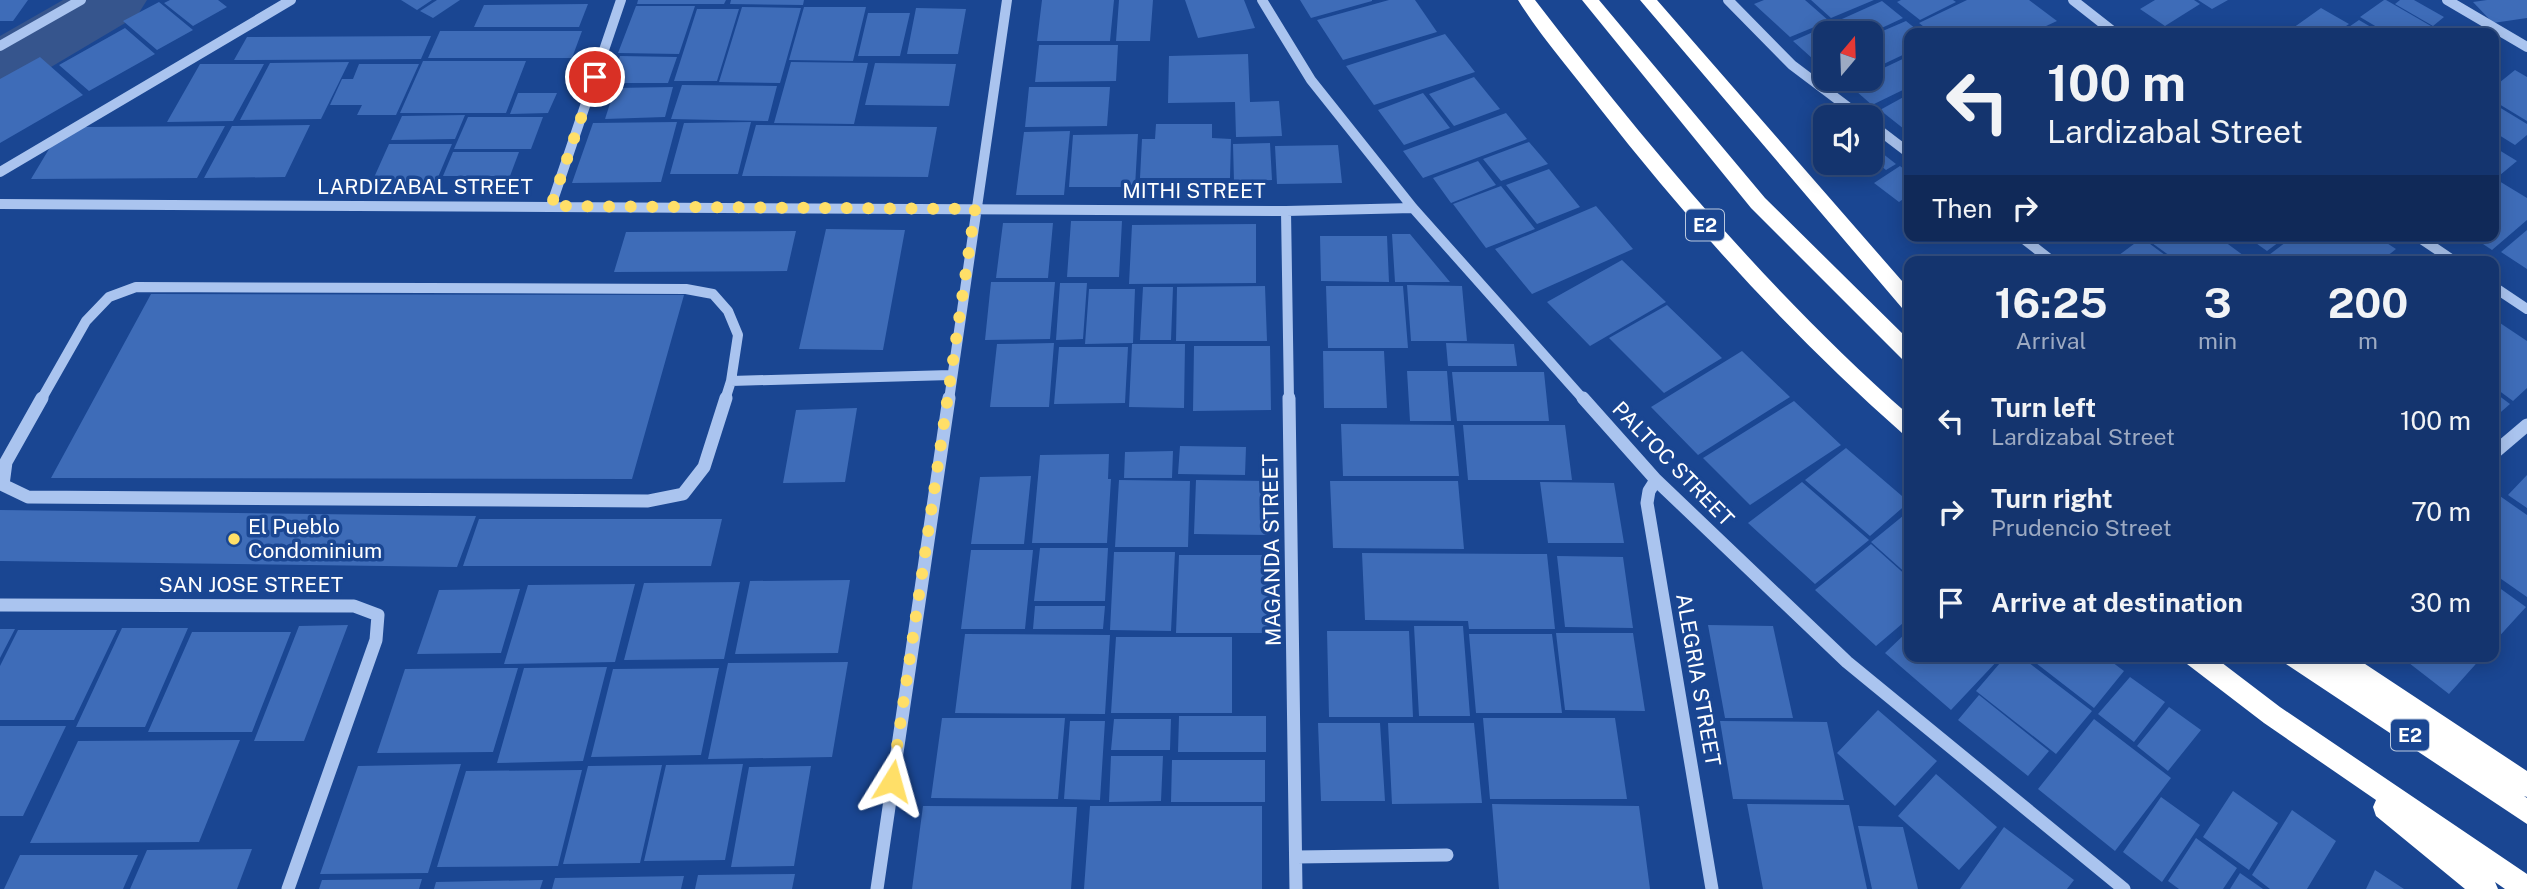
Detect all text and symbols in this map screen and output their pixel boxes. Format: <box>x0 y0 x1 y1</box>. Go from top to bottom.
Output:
north arrow <box>1813 21 1883 91</box>
map controls <box>1813 21 1883 175</box>
pin <box>565 47 625 107</box>
text: 100 m <box>2047 54 2186 112</box>
icon: left <box>1932 56 2023 147</box>
icon: arrive <box>576 58 614 96</box>
button: sound <box>1813 105 1883 175</box>
text: Lardizabal Street <box>2047 113 2303 150</box>
street label: LARDIZABAL STREET <box>317 174 533 199</box>
street label: MITHI STREET <box>1122 178 1266 203</box>
icon: right <box>2006 189 2044 227</box>
text: Then <box>1932 193 1992 224</box>
road number: E2 <box>1686 210 1724 241</box>
text: 16:25 <box>1995 278 2108 327</box>
text: 3 <box>2204 278 2232 327</box>
text: 200 <box>2328 278 2408 327</box>
text: Arrival <box>2016 327 2087 354</box>
text: min <box>2198 327 2237 354</box>
text: m <box>2358 327 2378 354</box>
text: Turn left <box>1991 392 2096 423</box>
street label: PALTOC STREET <box>1607 396 1739 531</box>
icon: left <box>1932 402 1970 440</box>
text: 100 m <box>2400 405 2471 436</box>
text: Lardizabal Street <box>1991 423 2175 450</box>
street label: MAGANDA STREET <box>1257 454 1286 646</box>
text: Turn right <box>1991 483 2113 514</box>
icon: right <box>1932 493 1970 531</box>
text: 70 m <box>2411 496 2471 527</box>
place label: El Pueblo Condominium <box>248 514 382 563</box>
text: Prudencio Street <box>1991 514 2172 541</box>
marker: El Pueblo Condominium <box>226 531 242 547</box>
street label: SAN JOSE STREET <box>159 572 343 597</box>
icon: arrive <box>1932 584 1970 622</box>
text: Arrive at destination <box>1991 587 2243 618</box>
text: 30 m <box>2410 587 2471 618</box>
street label: ALEGRIA STREET <box>1671 592 1726 768</box>
road number: E2 <box>2391 720 2429 750</box>
position arrow <box>855 744 929 818</box>

